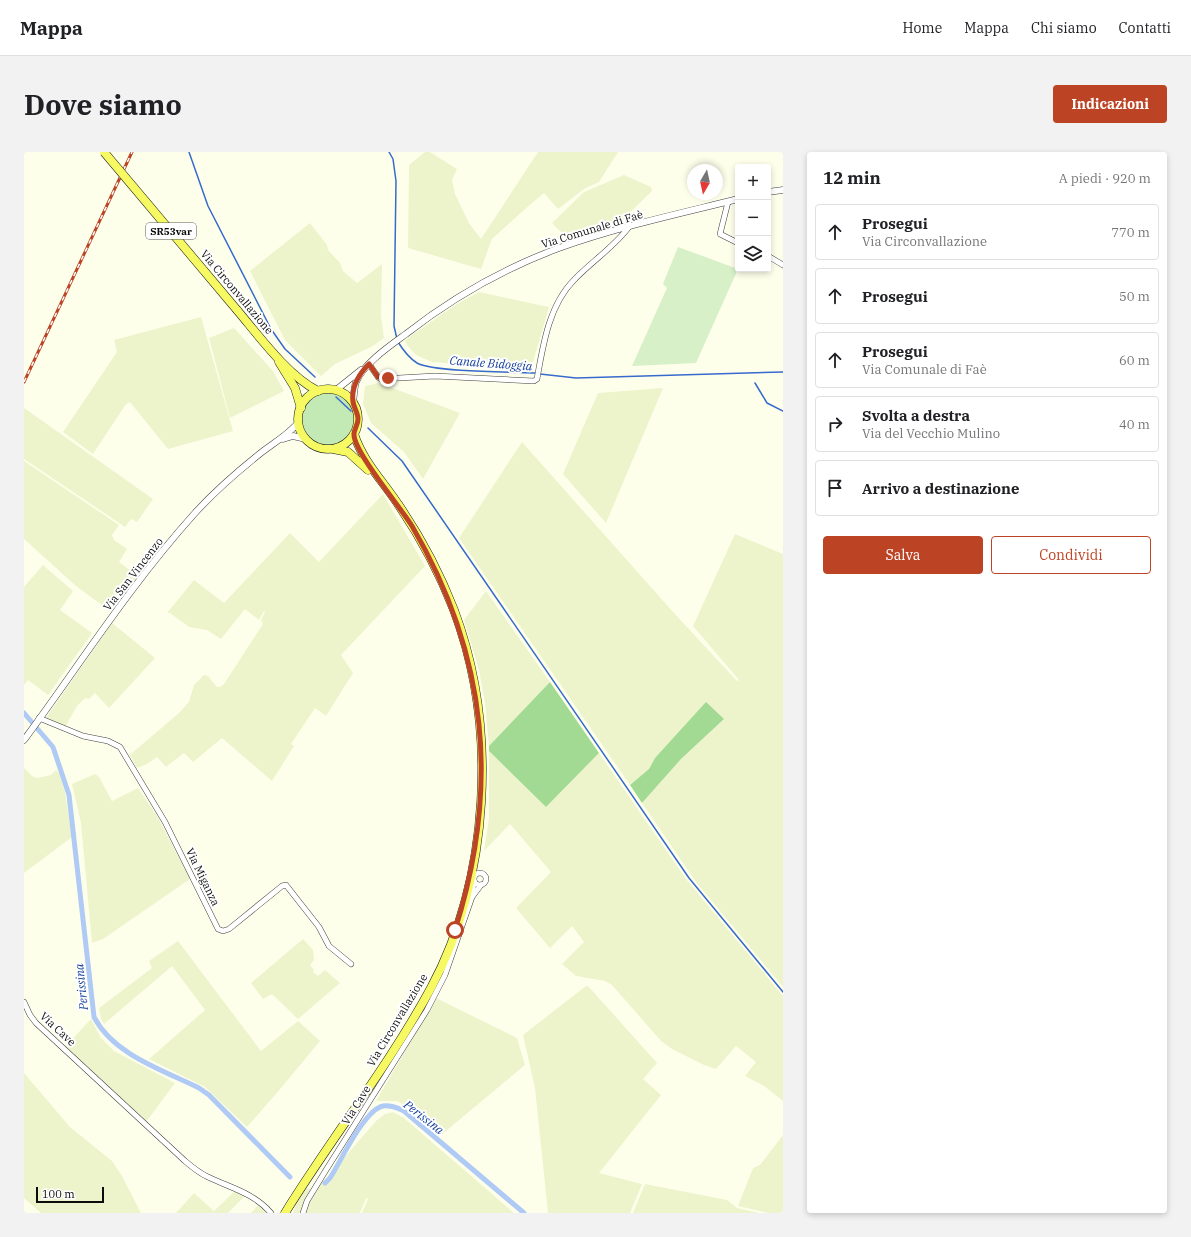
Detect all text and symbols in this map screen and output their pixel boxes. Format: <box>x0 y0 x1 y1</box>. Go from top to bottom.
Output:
text: Mappa <box>20 16 83 40</box>
text: Home <box>902 19 942 37</box>
text: Mappa <box>964 19 1009 37</box>
text: Chi siamo <box>1031 19 1097 37</box>
text: Contatti <box>1119 19 1171 37</box>
button: Indicazioni <box>1053 85 1167 123</box>
text: Dove siamo <box>24 86 182 123</box>
north arrow <box>687 164 723 200</box>
map controls <box>735 164 771 272</box>
button: + <box>735 164 771 200</box>
text: 12 min <box>823 167 881 189</box>
text: A piedi · 920 m <box>1059 170 1151 187</box>
button: − <box>735 200 771 236</box>
street label: Via Comunale di Faè <box>540 207 645 251</box>
text: Prosegui <box>862 214 928 233</box>
icon: ahead <box>824 221 846 243</box>
road number: SR53var <box>146 223 196 239</box>
text: 770 m <box>1111 224 1150 241</box>
text: Via Circonvallazione <box>862 233 987 250</box>
button: layers <box>735 236 771 272</box>
street label: Via Circonvallazione <box>198 247 276 337</box>
icon: ahead <box>824 285 846 307</box>
text: Prosegui <box>862 287 928 306</box>
text: 50 m <box>1119 288 1150 305</box>
text: Prosegui <box>862 342 928 361</box>
icon: ahead <box>824 349 846 371</box>
text: 60 m <box>1119 352 1150 369</box>
water label: Canale Bidoggia <box>449 353 533 373</box>
text: Via Comunale di Faè <box>862 361 987 378</box>
route end <box>379 369 397 387</box>
text: Svolta a destra <box>862 406 970 425</box>
icon: right <box>824 413 846 435</box>
text: 40 m <box>1119 416 1150 433</box>
text: Via del Vecchio Mulino <box>862 425 1000 442</box>
icon: arrive <box>824 477 846 499</box>
text: Arrivo a destinazione <box>862 479 1019 498</box>
street label: Via San Vincenzo <box>100 535 166 613</box>
button: Salva <box>823 536 983 574</box>
button: Condividi <box>991 536 1151 574</box>
street label: Via Miganza <box>183 846 223 908</box>
route start <box>446 921 464 939</box>
water label: Perissina <box>71 962 91 1012</box>
street label: Via Circonvallazione <box>364 971 430 1069</box>
street label: Via Cave <box>37 1009 79 1049</box>
street label: Via Cave <box>338 1083 374 1127</box>
water label: Perissina <box>400 1096 447 1138</box>
scale bar <box>36 1185 104 1204</box>
text: 100 m <box>42 1187 75 1201</box>

